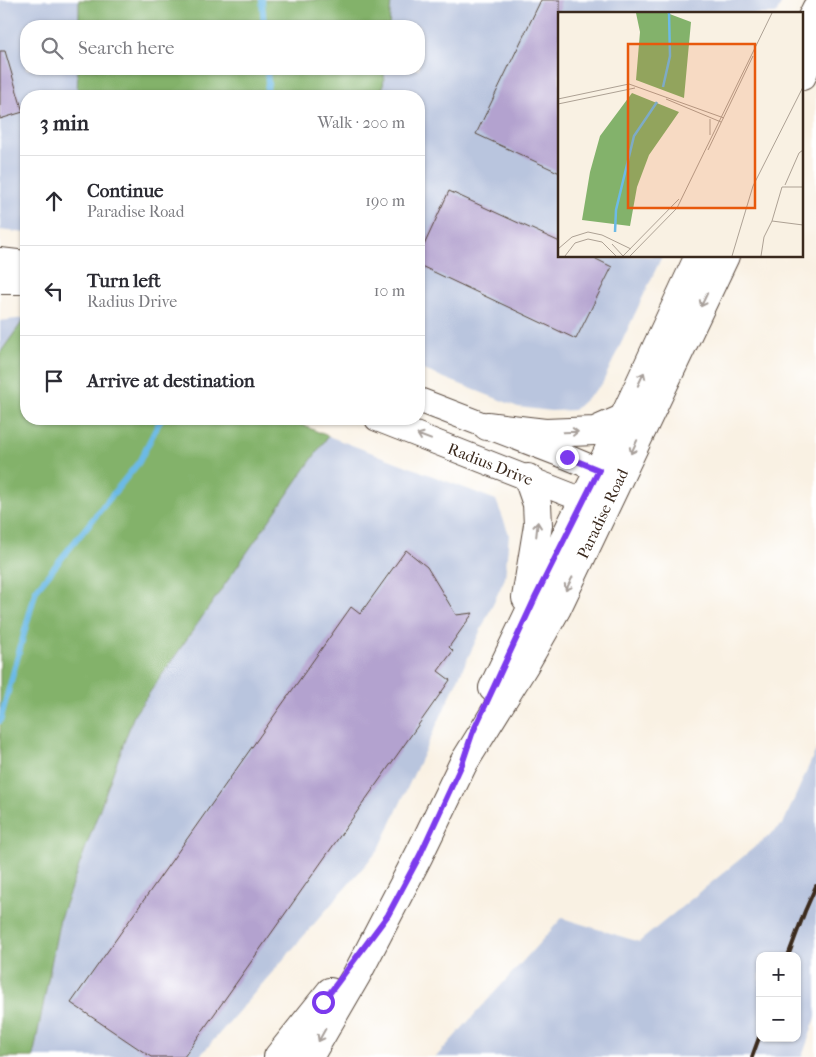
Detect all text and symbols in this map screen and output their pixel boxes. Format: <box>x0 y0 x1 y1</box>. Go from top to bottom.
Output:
inset map <box>558 12 804 258</box>
search box <box>20 20 425 75</box>
icon: search <box>38 34 66 62</box>
text: Search here <box>78 37 174 59</box>
text: 3 min <box>40 111 89 135</box>
text: Walk · 200 m <box>318 113 405 132</box>
text: Continue <box>87 180 163 202</box>
icon: ahead <box>40 187 68 215</box>
text: 190 m <box>365 191 405 210</box>
text: Paradise Road <box>87 202 184 221</box>
text: Turn left <box>87 270 161 292</box>
icon: left <box>40 277 68 305</box>
text: 10 m <box>374 281 405 300</box>
text: Radius Drive <box>87 292 177 311</box>
one-way arrow <box>699 292 708 307</box>
icon: arrive <box>40 367 68 395</box>
text: Arrive at destination <box>87 370 255 392</box>
one-way arrow <box>637 372 647 387</box>
one-way arrow <box>562 428 578 437</box>
one-way arrow <box>417 432 432 442</box>
street label: Radius Drive <box>445 439 536 489</box>
one-way arrow <box>629 439 639 454</box>
route end <box>556 446 579 469</box>
street label: Paradise Road <box>573 465 632 562</box>
one-way arrow <box>532 522 542 538</box>
one-way arrow <box>564 577 574 592</box>
map controls <box>756 952 801 1042</box>
button: + <box>756 952 801 997</box>
route start <box>312 991 335 1014</box>
button: − <box>756 997 801 1042</box>
one-way arrow <box>317 1027 327 1041</box>

